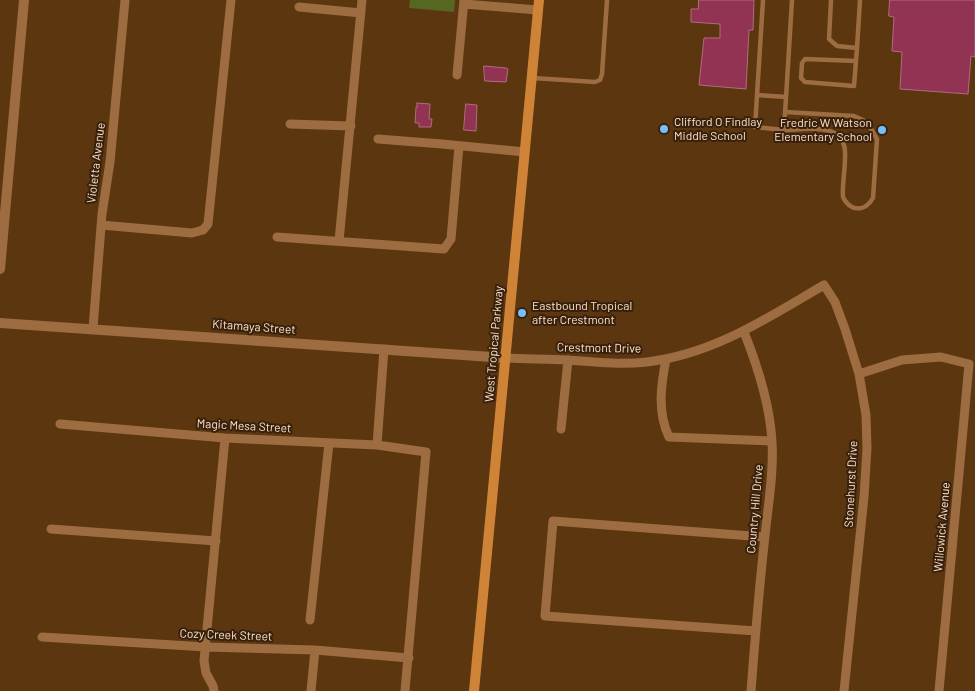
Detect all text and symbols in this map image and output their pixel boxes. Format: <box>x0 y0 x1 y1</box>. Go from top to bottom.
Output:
place label: Clifford O Findlay Middle School <box>674 115 762 143</box>
place label: Fredric W Watson Elementary School <box>774 116 872 144</box>
street label: Violetta Avenue <box>84 122 108 204</box>
marker: Clifford O Findlay Middle School <box>658 123 670 135</box>
marker: Fredric W Watson Elementary School <box>876 124 888 136</box>
street label: West Tropical Parkway <box>482 285 506 403</box>
place label: Eastbound Tropical after Crestmont <box>532 299 632 327</box>
marker: Eastbound Tropical after Crestmont <box>516 307 528 319</box>
street label: Kitamaya Street <box>212 317 296 337</box>
street label: Crestmont Drive <box>557 340 641 356</box>
street label: Magic Mesa Street <box>196 416 292 436</box>
street label: Stonehurst Drive <box>842 440 860 528</box>
street label: Country Hill Drive <box>744 464 766 554</box>
street label: Willowick Avenue <box>931 482 953 572</box>
street label: Cozy Creek Street <box>179 626 273 644</box>

